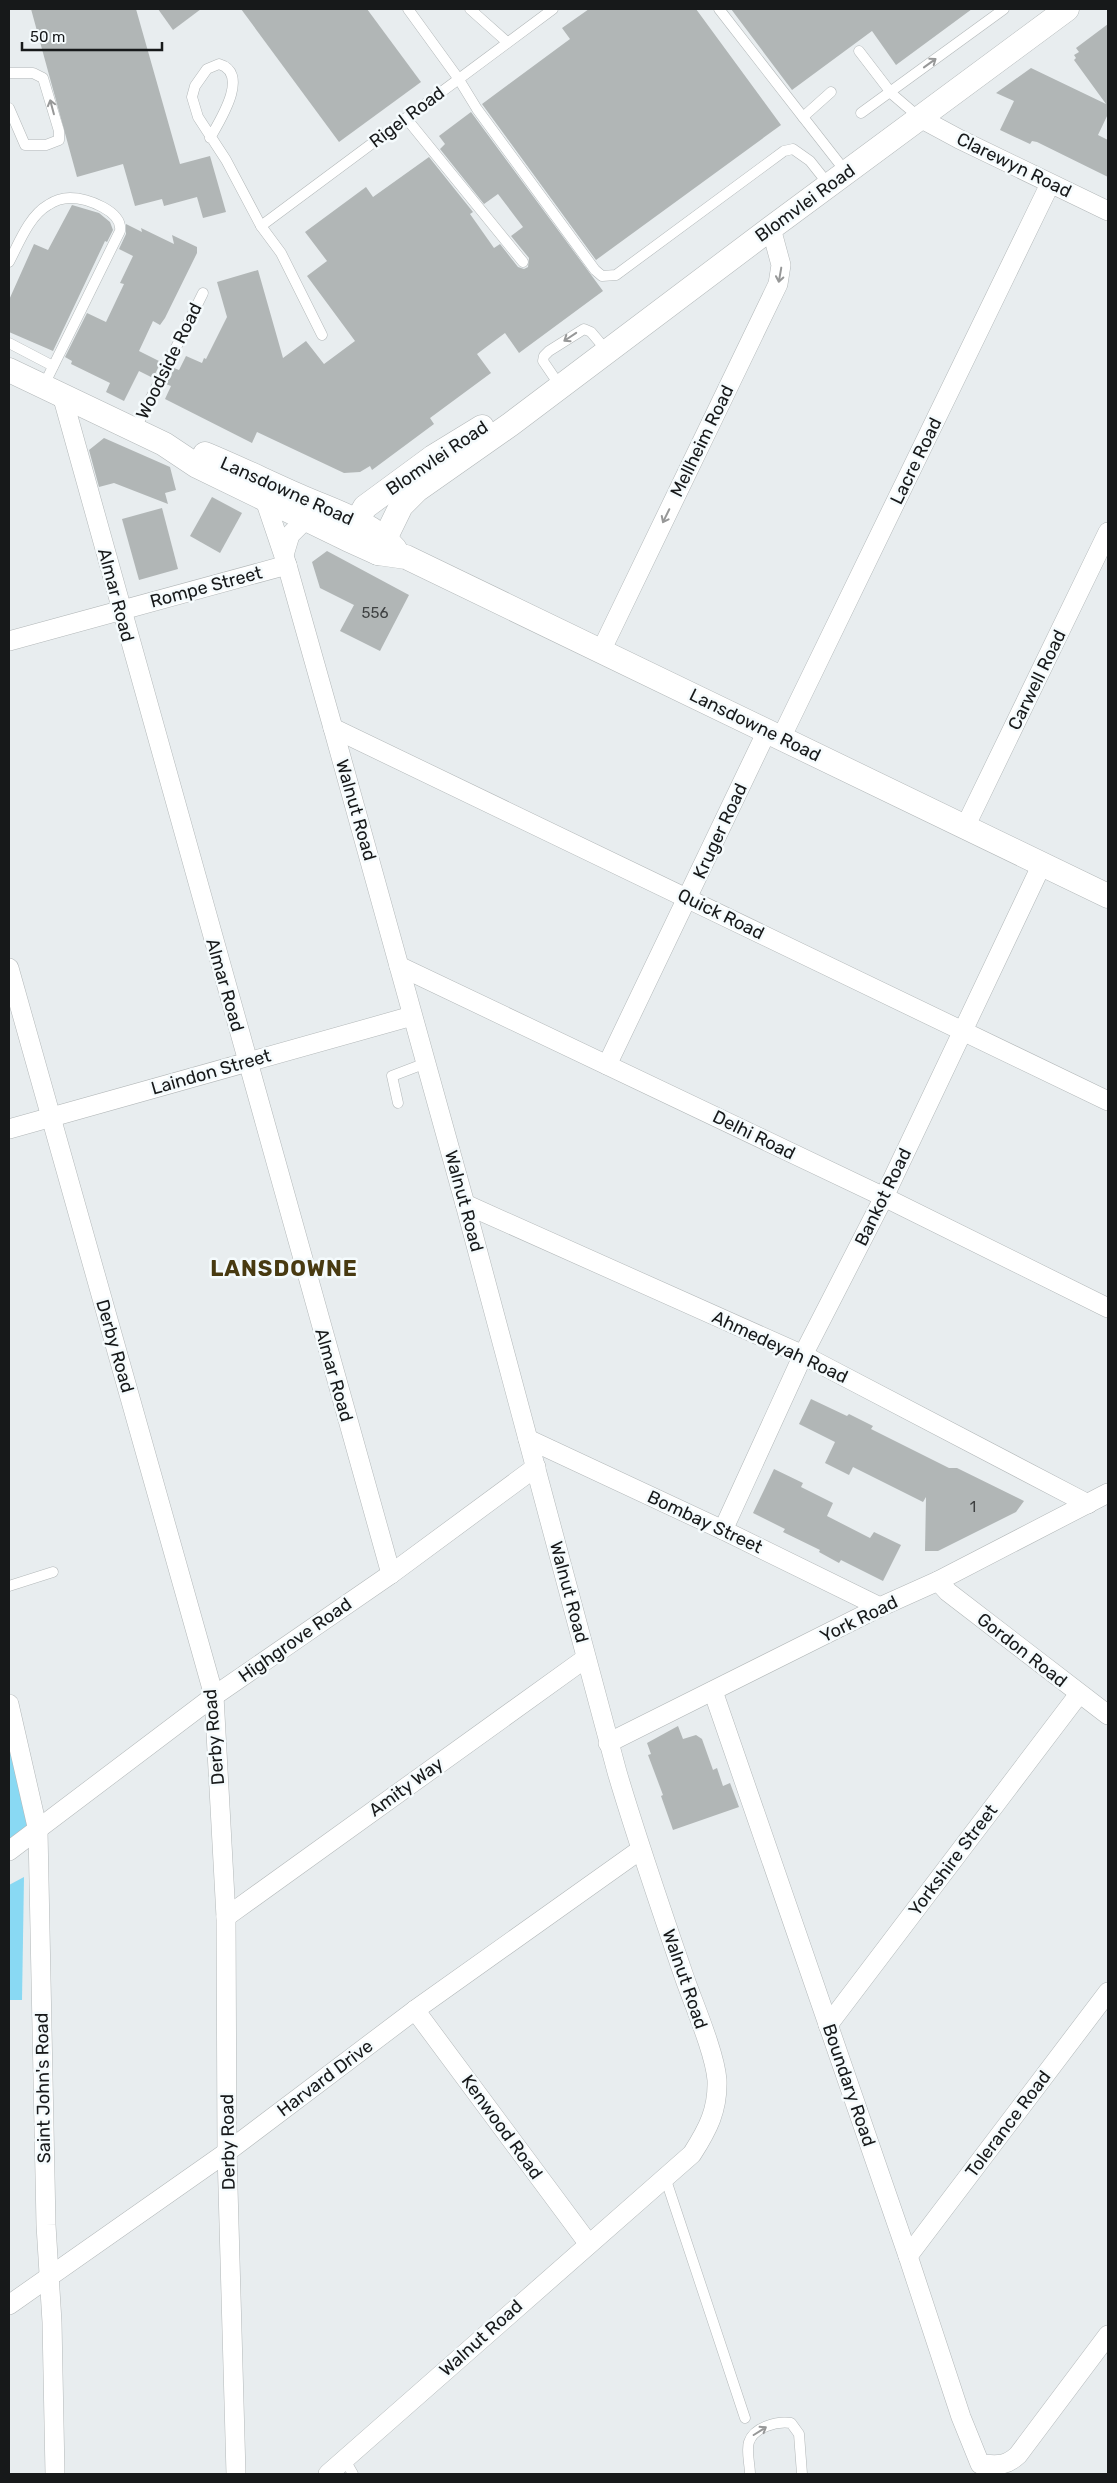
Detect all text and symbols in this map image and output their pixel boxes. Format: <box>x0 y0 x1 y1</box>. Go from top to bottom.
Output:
scale bar <box>22 20 162 52</box>
text: 50 m <box>30 28 65 46</box>
one-way arrow <box>923 58 937 68</box>
street label: Rigel Road <box>365 82 449 152</box>
one-way arrow <box>47 99 56 115</box>
street label: Clarewyn Road <box>953 128 1075 202</box>
street label: Blomvlei Road <box>751 159 859 247</box>
one-way arrow <box>774 266 784 282</box>
street label: Woodside Road <box>131 299 207 423</box>
one-way arrow <box>563 332 577 342</box>
street label: Mellheim Road <box>665 382 739 500</box>
street label: Lacre Road <box>886 414 946 508</box>
street label: Blomvlei Road <box>382 416 492 500</box>
street label: Lansdowne Road <box>217 452 357 530</box>
one-way arrow <box>661 509 671 524</box>
street label: Almar Road <box>93 546 139 644</box>
street label: Rompe Street <box>147 561 265 613</box>
house number: 556 <box>362 604 388 622</box>
street label: Carwell Road <box>1003 626 1071 734</box>
street label: Lansdowne Road <box>686 684 824 766</box>
street label: Walnut Road <box>331 757 381 863</box>
street label: Kruger Road <box>688 780 752 882</box>
street label: Quick Road <box>674 884 768 944</box>
street label: Almar Road <box>201 936 249 1034</box>
street label: Laindon Street <box>148 1044 274 1100</box>
street label: Delhi Road <box>709 1106 799 1164</box>
street label: Bankot Road <box>850 1145 916 1249</box>
street label: Walnut Road <box>440 1148 488 1254</box>
district label: LANSDOWNE <box>210 1255 358 1282</box>
street label: Derby Road <box>91 1297 139 1395</box>
street label: Ahmedeyah Road <box>709 1306 851 1388</box>
street label: Almar Road <box>310 1326 358 1424</box>
street label: Bombay Street <box>644 1486 766 1558</box>
house number: 1 <box>970 1498 976 1516</box>
street label: Walnut Road <box>545 1539 593 1645</box>
street label: York Road <box>817 1591 901 1647</box>
street label: Highgrove Road <box>234 1593 356 1687</box>
street label: Gordon Road <box>973 1608 1071 1692</box>
street label: Derby Road <box>199 1688 229 1786</box>
street label: Amity Way <box>364 1753 448 1821</box>
street label: Yorkshire Street <box>904 1800 1002 1920</box>
street label: Walnut Road <box>658 1926 712 2032</box>
street label: Saint John's Road <box>31 2013 55 2163</box>
street label: Boundary Road <box>818 2021 880 2149</box>
street label: Harvard Drive <box>273 2035 377 2121</box>
street label: Tolerance Road <box>961 2066 1055 2182</box>
street label: Kenwood Road <box>457 2070 547 2184</box>
street label: Derby Road <box>216 2094 240 2190</box>
street label: Walnut Road <box>435 2295 527 2381</box>
one-way arrow <box>753 2426 767 2436</box>

